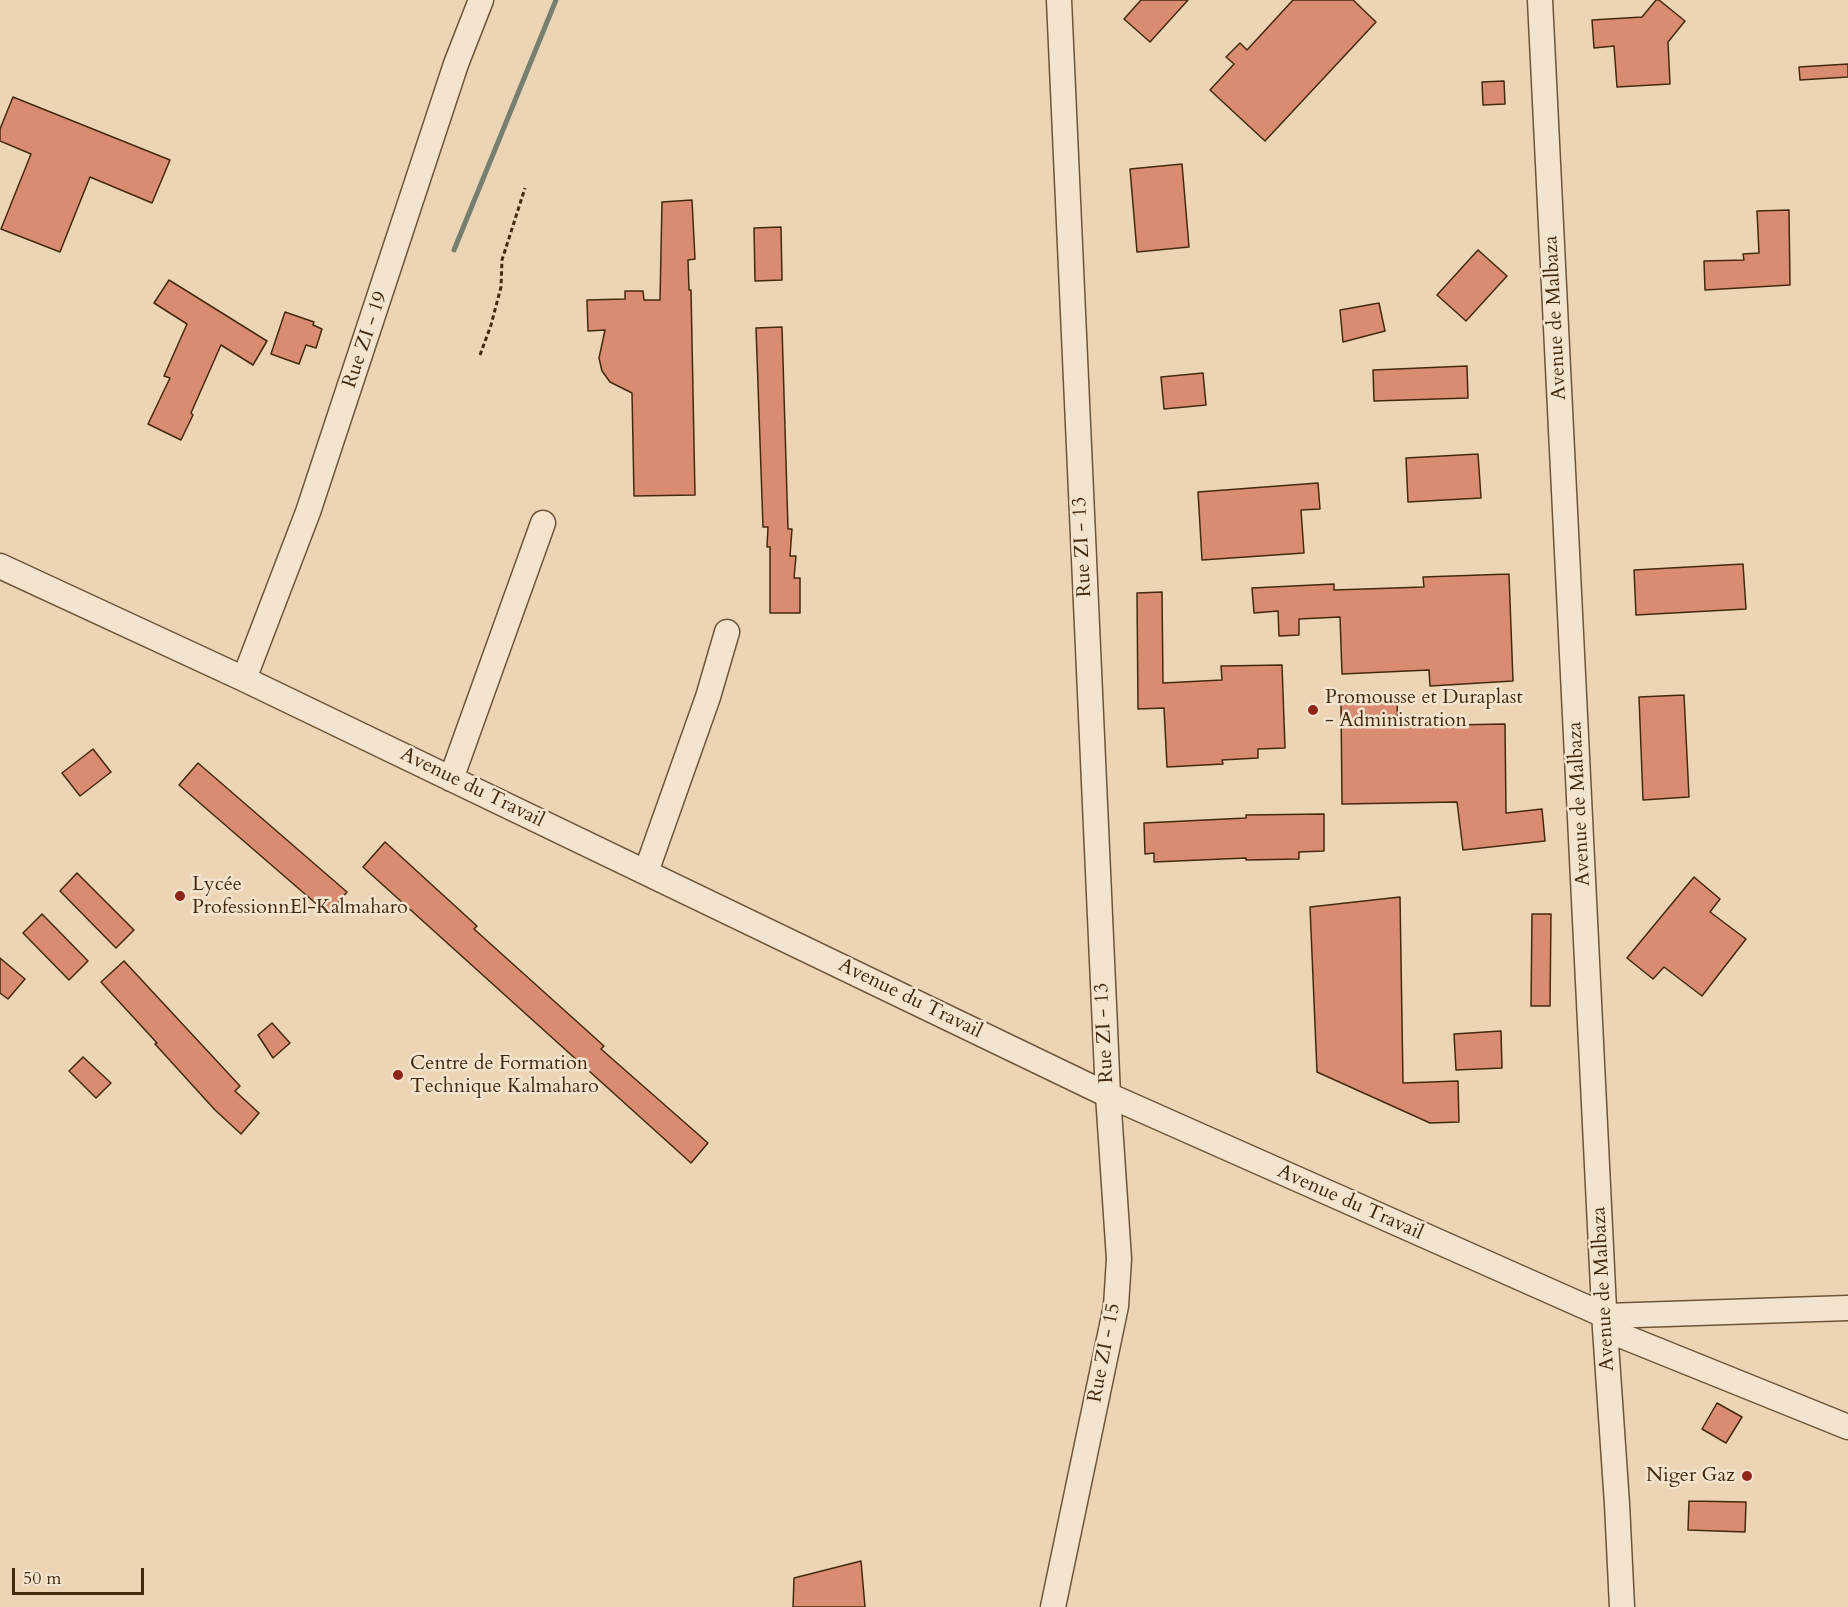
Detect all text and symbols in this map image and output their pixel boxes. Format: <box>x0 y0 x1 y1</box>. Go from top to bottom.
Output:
street label: Avenue de Malbaza <box>1540 235 1572 401</box>
street label: Rue ZI - 19 <box>338 289 394 391</box>
street label: Rue ZI - 13 <box>1068 496 1098 598</box>
place label: Promousse et Duraplast - Administration <box>1325 686 1523 733</box>
marker: Promousse et Duraplast - Administration <box>1306 703 1320 717</box>
street label: Avenue de Malbaza <box>1564 721 1596 887</box>
street label: Avenue du Travail <box>396 743 548 833</box>
place label: Lycée ProfessionnEl-Kalmaharo <box>192 873 408 920</box>
marker: Lycée ProfessionnEl-Kalmaharo <box>173 889 187 903</box>
street label: Avenue du Travail <box>834 954 986 1044</box>
street label: Rue ZI - 13 <box>1090 982 1120 1084</box>
place label: Centre de Formation Technique Kalmaharo <box>410 1052 599 1099</box>
marker: Centre de Formation Technique Kalmaharo <box>391 1068 405 1082</box>
street label: Avenue du Travail <box>1273 1160 1427 1246</box>
street label: Avenue de Malbaza <box>1588 1206 1620 1372</box>
street label: Rue ZI - 15 <box>1084 1301 1126 1405</box>
place label: Niger Gaz <box>1646 1464 1735 1488</box>
marker: Niger Gaz <box>1740 1469 1754 1483</box>
scale bar <box>15 1556 147 1594</box>
text: 50 m <box>23 1566 62 1591</box>

